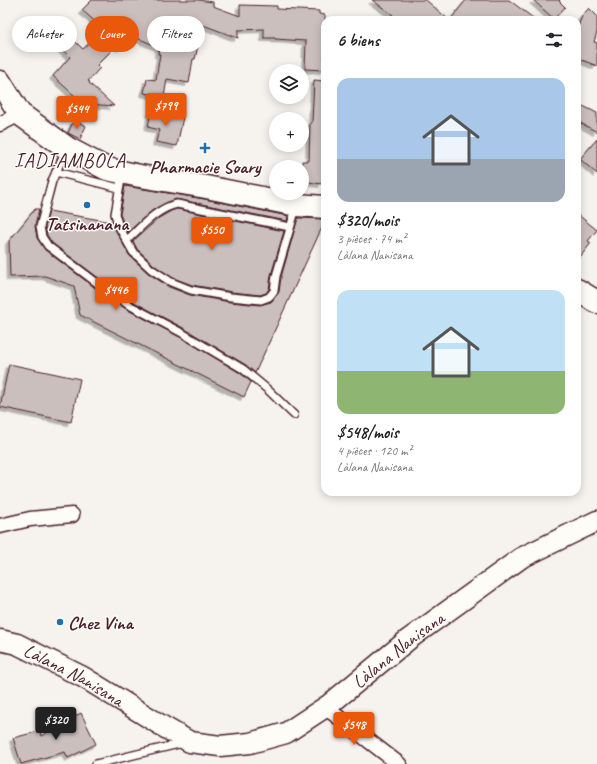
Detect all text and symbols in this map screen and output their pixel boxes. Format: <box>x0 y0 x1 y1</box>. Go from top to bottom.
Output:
chip: Acheter <box>12 16 77 52</box>
chip: Louer <box>85 16 139 52</box>
chip: Filtres <box>147 16 205 52</box>
icon: filters <box>543 29 565 51</box>
text: 6 biens <box>337 30 379 51</box>
map controls <box>269 64 309 200</box>
button: layers <box>269 64 309 104</box>
pin: $799 <box>142 93 190 127</box>
pin: $544 <box>53 96 101 130</box>
text: $799 <box>154 98 178 114</box>
text: $544 <box>65 101 89 117</box>
icon: home <box>415 104 487 176</box>
button: + <box>269 112 309 152</box>
marker: Pharmacie Soary <box>200 143 210 153</box>
district label: IADIAMBOLA <box>14 148 126 173</box>
place label: Pharmacie Soary <box>149 155 262 179</box>
button: − <box>269 160 309 200</box>
marker: Tatsinanana <box>82 200 92 210</box>
text: $320/mois <box>337 210 399 231</box>
place label: Tatsinanana <box>46 212 129 236</box>
pin: $550 <box>188 217 236 251</box>
text: $550 <box>201 222 223 238</box>
text: 3 pièces · 74 m² <box>337 231 406 247</box>
text: Làlana Nanisana <box>337 247 413 263</box>
pin: $446 <box>92 277 140 311</box>
text: $446 <box>104 282 128 298</box>
icon: home <box>415 316 487 388</box>
text: $548/mois <box>337 422 398 443</box>
text: 4 pièces · 120 m² <box>337 443 412 459</box>
text: Làlana Nanisana <box>337 459 413 475</box>
street label: Làlana Nanisana <box>348 605 451 694</box>
place label: Chez Vina <box>68 611 135 635</box>
marker: Chez Vina <box>55 617 65 627</box>
street label: Làlana Nanisana <box>19 638 130 713</box>
pin: $320 <box>32 707 80 741</box>
text: $320 <box>44 712 68 728</box>
pin: $548 <box>330 712 378 746</box>
text: $548 <box>342 717 366 733</box>

